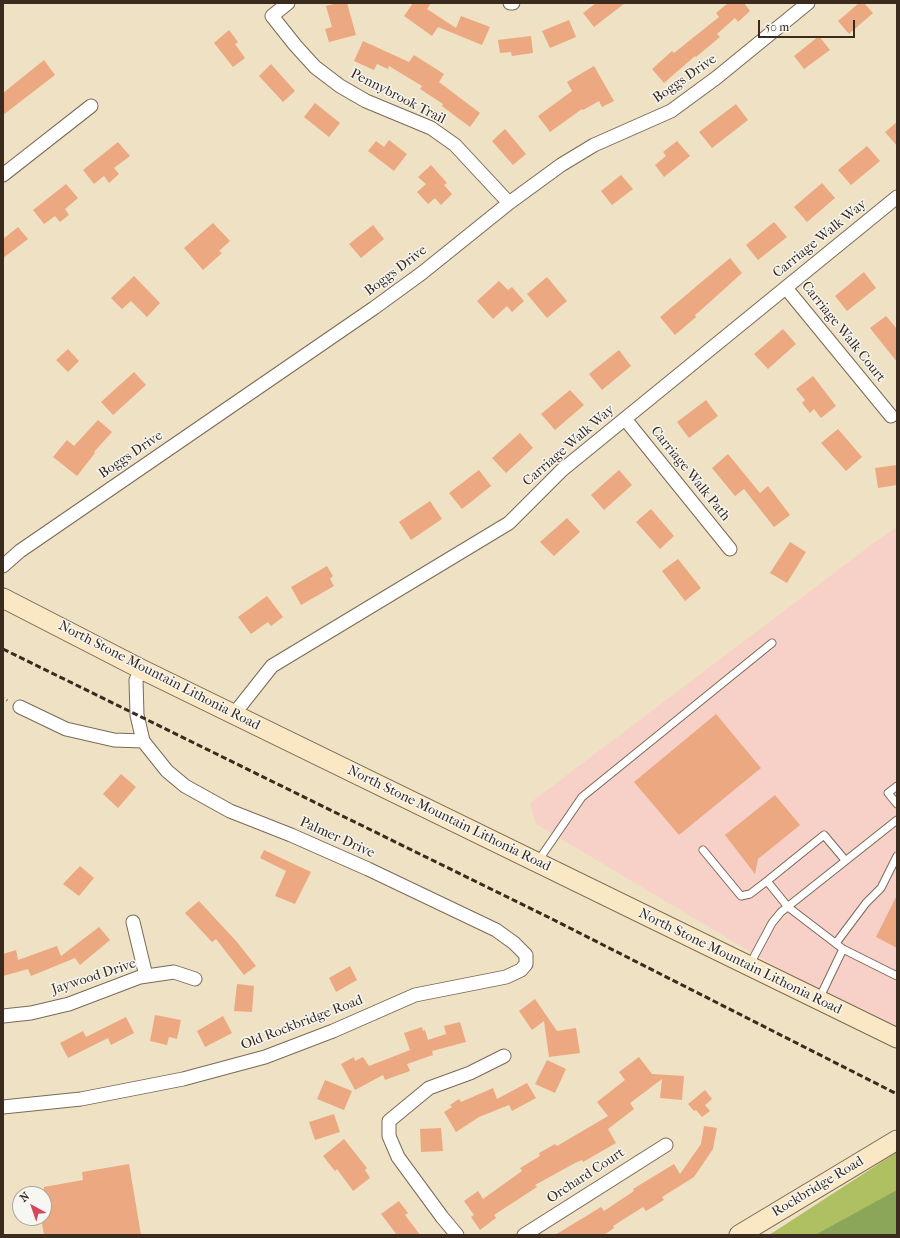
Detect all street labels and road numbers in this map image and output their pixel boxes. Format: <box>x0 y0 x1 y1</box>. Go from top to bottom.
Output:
street label: Boggs Drive <box>650 51 720 107</box>
street label: Pennybrook Trail <box>348 66 448 128</box>
street label: Carriage Walk Way <box>770 196 870 282</box>
street label: Boggs Drive <box>362 242 430 300</box>
street label: Carriage Walk Court <box>797 278 889 386</box>
street label: Carriage Walk Way <box>520 402 618 490</box>
street label: Carriage Walk Path <box>647 423 733 525</box>
street label: Boggs Drive <box>96 427 166 483</box>
street label: North Stone Mountain Lithonia Road <box>55 618 263 734</box>
street label: North Stone Mountain Lithonia Road <box>345 762 553 876</box>
street label: Palmer Drive <box>297 814 377 862</box>
street label: North Stone Mountain Lithonia Road <box>636 905 844 1019</box>
street label: Jaywood Drive <box>50 955 138 999</box>
street label: Old Rockbridge Road <box>239 992 365 1054</box>
street label: Orchard Court <box>544 1145 628 1207</box>
street label: Rockbridge Road <box>769 1153 867 1221</box>

